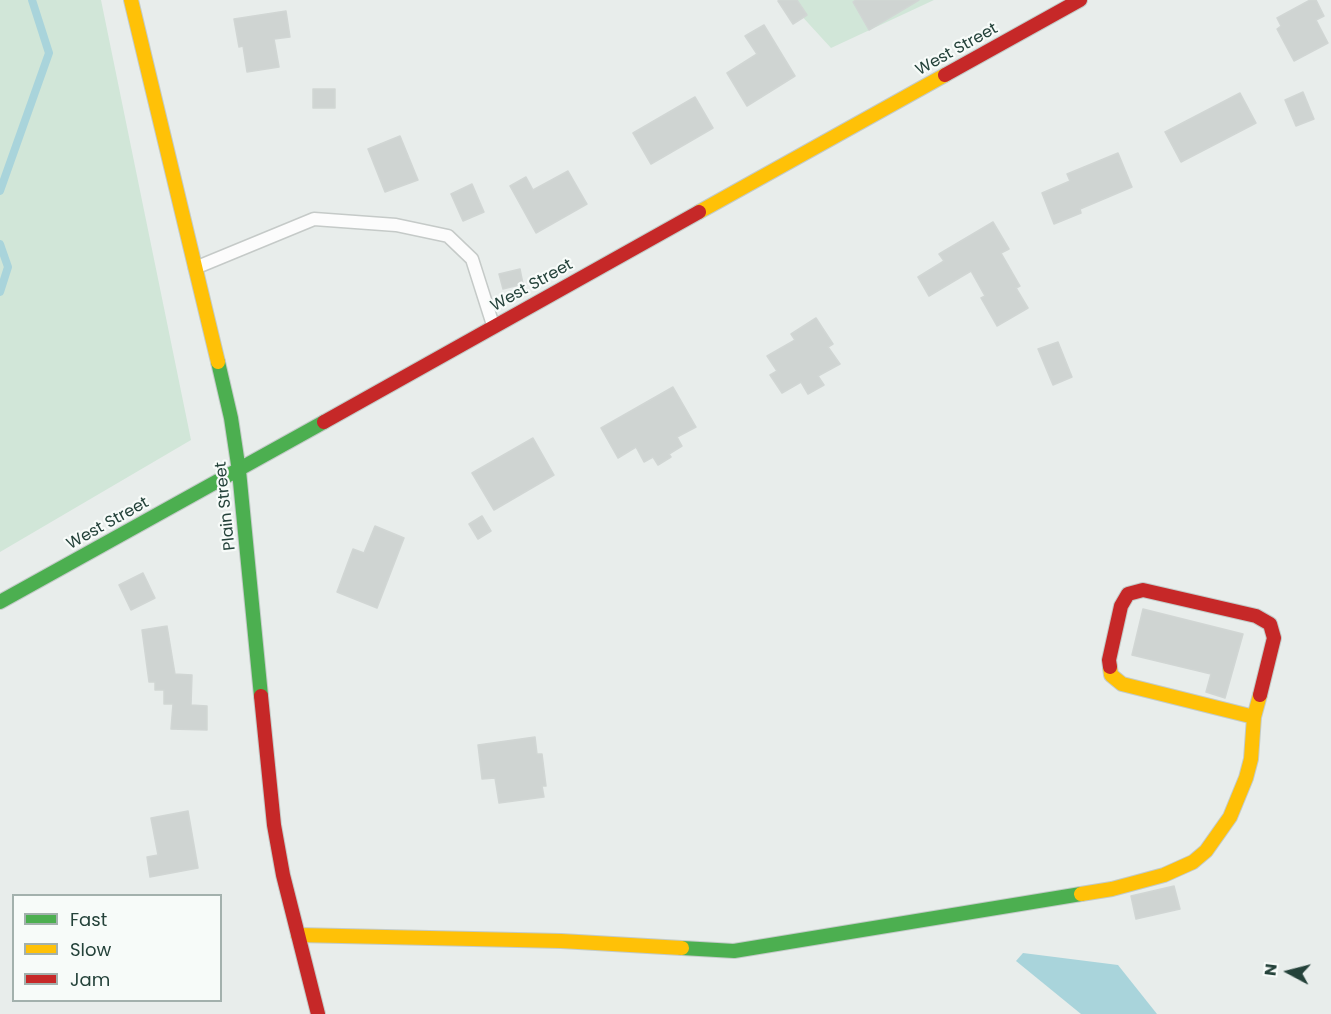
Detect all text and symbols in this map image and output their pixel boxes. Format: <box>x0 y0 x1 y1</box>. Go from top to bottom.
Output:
street label: West Street <box>913 20 1001 80</box>
street label: West Street <box>488 256 576 316</box>
street label: Plain Street <box>212 461 240 551</box>
street label: West Street <box>64 494 152 554</box>
legend <box>12 894 222 1002</box>
text: Fast <box>70 907 107 932</box>
text: Slow <box>70 937 111 962</box>
north arrow <box>1259 942 1319 1002</box>
text: N <box>1258 962 1283 977</box>
text: Jam <box>70 967 110 992</box>

